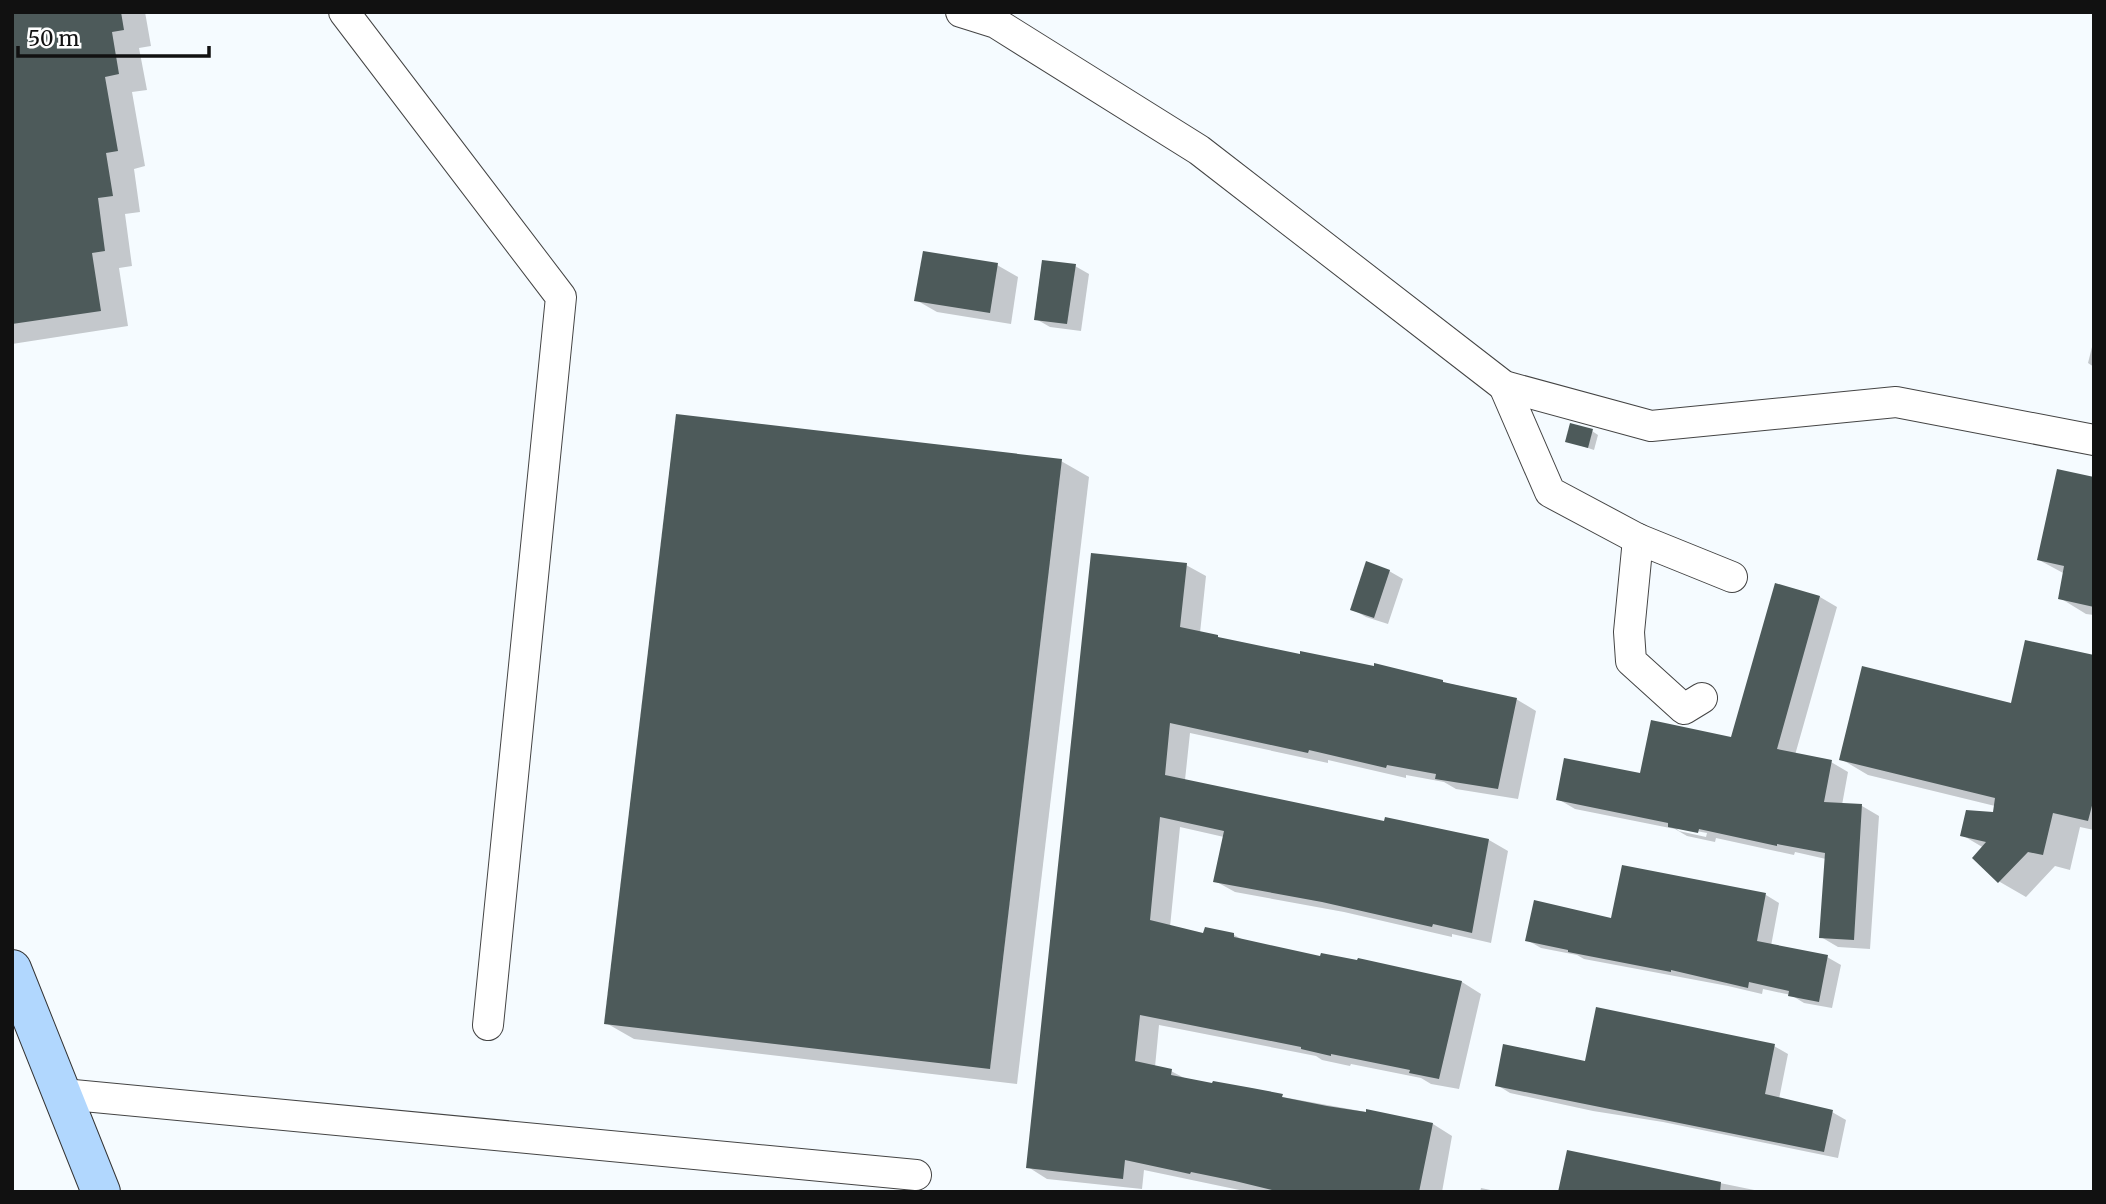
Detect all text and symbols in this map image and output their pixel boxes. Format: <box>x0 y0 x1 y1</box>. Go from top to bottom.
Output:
scale bar <box>18 14 208 58</box>
text: 50 m <box>28 25 79 52</box>

